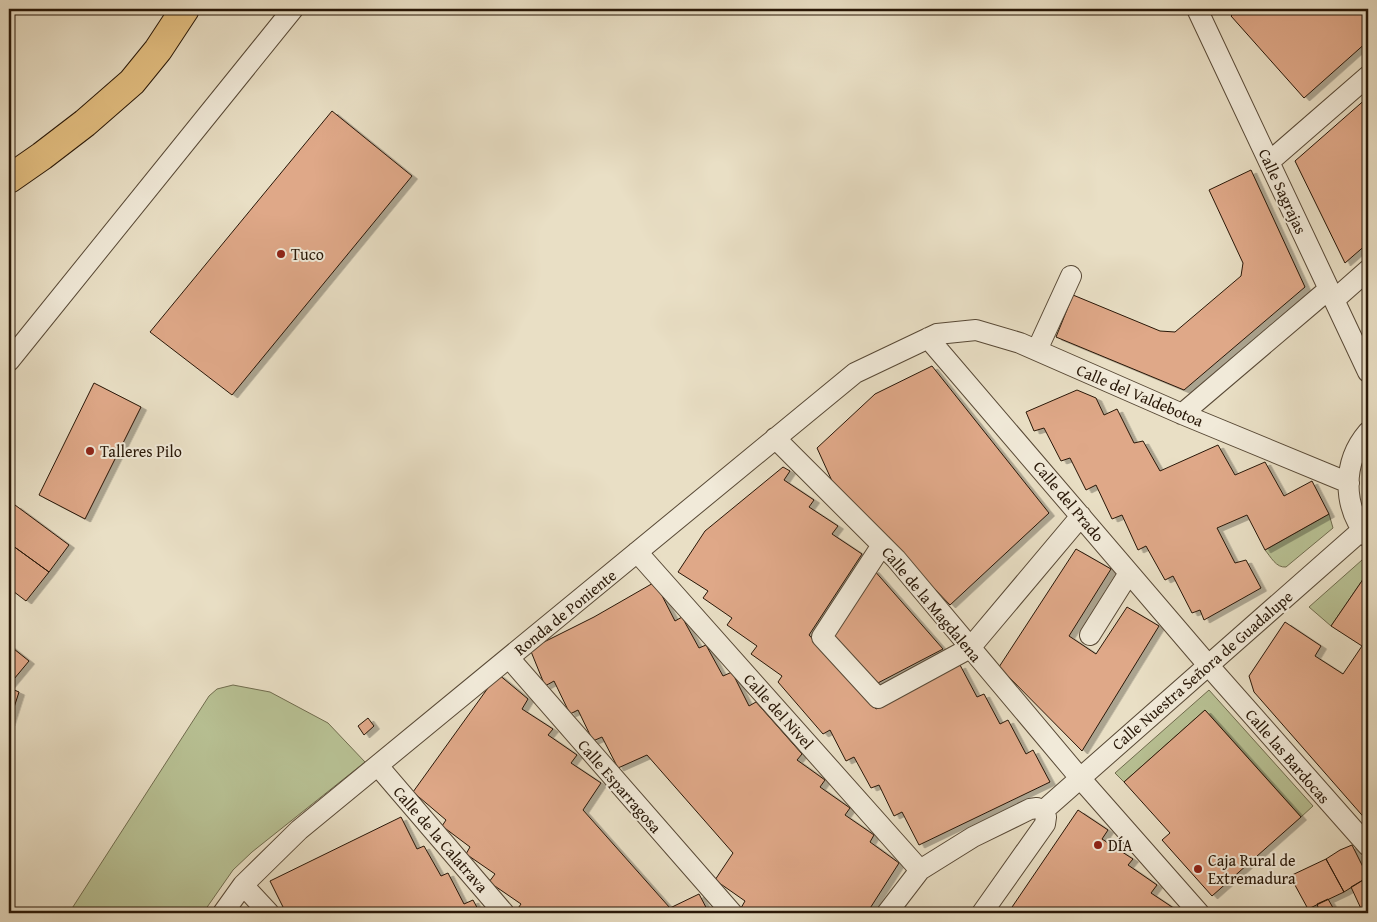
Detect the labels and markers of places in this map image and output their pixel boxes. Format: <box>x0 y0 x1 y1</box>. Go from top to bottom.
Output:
place label: Tuco <box>291 242 324 266</box>
marker: Tuco <box>275 248 287 260</box>
place label: Talleres Pilo <box>100 439 182 463</box>
marker: Talleres Pilo <box>84 445 96 457</box>
place label: DÍA <box>1108 833 1133 857</box>
marker: DÍA <box>1092 839 1104 851</box>
place label: Caja Rural de Extremadura <box>1208 848 1296 890</box>
marker: Caja Rural de Extremadura <box>1192 863 1204 875</box>

